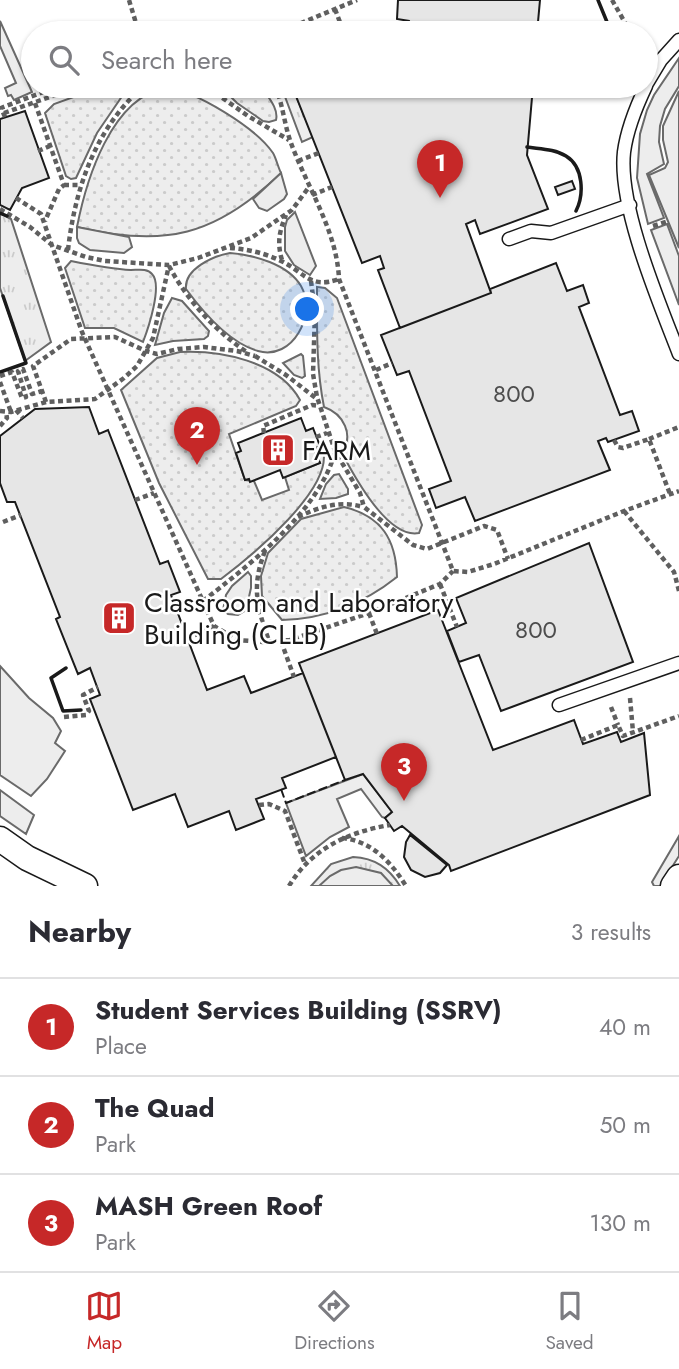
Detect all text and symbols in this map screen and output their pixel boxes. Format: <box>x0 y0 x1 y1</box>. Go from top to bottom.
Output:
search box <box>21 21 658 98</box>
icon: search <box>45 41 83 79</box>
text: Search here <box>101 41 233 79</box>
pin: 1 <box>417 140 463 198</box>
your location <box>290 292 324 326</box>
house number: 800 <box>493 376 535 411</box>
pin: 2 <box>174 407 220 465</box>
place label: FARM <box>302 430 371 471</box>
building icon: FARM <box>259 431 297 469</box>
place label: Classroom and Laboratory Building (CLLB) <box>144 582 454 655</box>
building icon: Classroom and Laboratory Building (CLLB) <box>100 599 138 637</box>
house number: 800 <box>515 612 557 647</box>
pin: 3 <box>381 743 427 801</box>
text: Nearby <box>28 910 131 953</box>
text: 3 results <box>571 915 651 949</box>
text: Student Services Building (SSRV) <box>95 991 502 1029</box>
text: 1 <box>45 1010 57 1044</box>
text: 40 m <box>599 1010 651 1044</box>
text: Place <box>95 1029 147 1063</box>
text: The Quad <box>95 1089 215 1127</box>
text: 2 <box>43 1108 59 1142</box>
text: 50 m <box>599 1108 651 1142</box>
text: Park <box>95 1127 136 1161</box>
text: MASH Green Roof <box>95 1187 322 1225</box>
text: 3 <box>44 1206 58 1240</box>
text: 130 m <box>589 1206 651 1240</box>
text: Park <box>95 1225 136 1259</box>
tab: Map <box>85 1287 123 1356</box>
tab: Directions <box>294 1287 375 1356</box>
tab: Saved <box>545 1287 594 1356</box>

